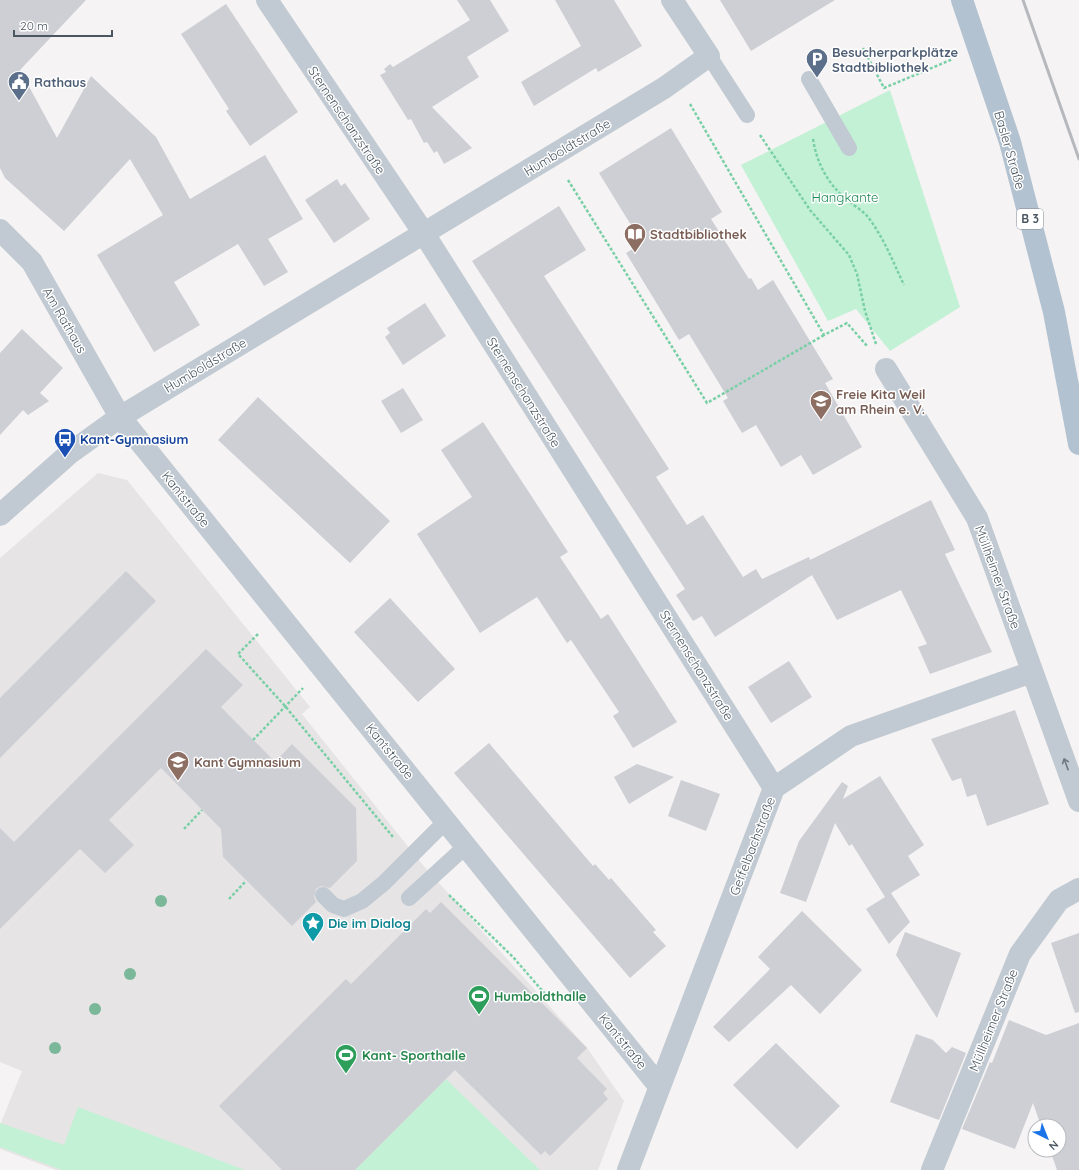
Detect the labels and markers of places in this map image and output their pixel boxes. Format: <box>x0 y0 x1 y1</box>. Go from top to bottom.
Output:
place label: Besucherparkplätze Stadtbibliothek <box>832 44 958 75</box>
parking icon: Besucherparkplätze Stadtbibliothek <box>804 46 830 79</box>
public building icon: Rathaus <box>6 69 32 102</box>
place label: Rathaus <box>34 74 86 90</box>
library icon: Stadtbibliothek <box>622 221 648 254</box>
place label: Stadtbibliothek <box>650 226 747 242</box>
place label: Freie Kita Weil am Rhein e. V. <box>836 386 926 417</box>
school or university icon: Freie Kita Weil am Rhein e. V. <box>808 388 834 421</box>
bus stop icon: Kant-Gymnasium <box>52 426 78 459</box>
place label: Kant-Gymnasium <box>80 431 188 447</box>
school or university icon: Kant Gymnasium <box>165 749 191 782</box>
place label: Kant Gymnasium <box>194 754 301 770</box>
place icon: Die im Dialog <box>300 910 326 943</box>
place label: Die im Dialog <box>328 915 411 931</box>
sports icon: Humboldthalle <box>466 983 492 1016</box>
place label: Humboldthalle <box>494 988 587 1004</box>
sports icon: Kant- Sporthalle <box>333 1042 359 1075</box>
place label: Kant- Sporthalle <box>362 1047 466 1063</box>

